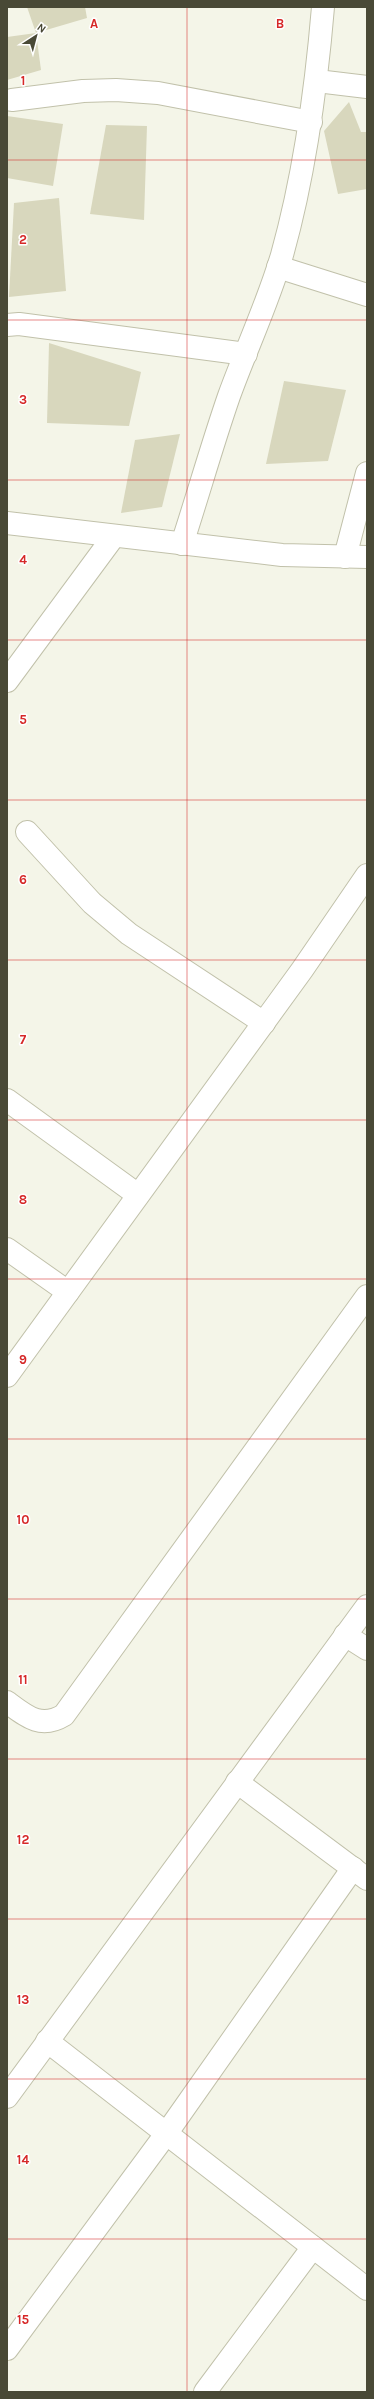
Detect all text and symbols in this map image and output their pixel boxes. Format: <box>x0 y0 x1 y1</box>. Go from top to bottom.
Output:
north arrow <box>16 16 56 56</box>
text: A <box>90 16 98 31</box>
text: B <box>276 16 284 31</box>
text: N <box>35 21 49 36</box>
text: 1 <box>21 73 25 88</box>
text: 2 <box>19 232 27 247</box>
text: 3 <box>19 392 27 407</box>
text: 4 <box>19 552 27 567</box>
text: 5 <box>19 712 27 727</box>
text: 6 <box>19 872 27 887</box>
text: 7 <box>20 1032 27 1047</box>
text: 8 <box>19 1192 27 1207</box>
text: 9 <box>19 1352 27 1367</box>
text: 10 <box>17 1512 29 1527</box>
text: 11 <box>18 1672 28 1687</box>
text: 12 <box>17 1832 29 1847</box>
text: 13 <box>17 1992 29 2007</box>
text: 14 <box>17 2152 29 2167</box>
text: 15 <box>17 2312 30 2327</box>

